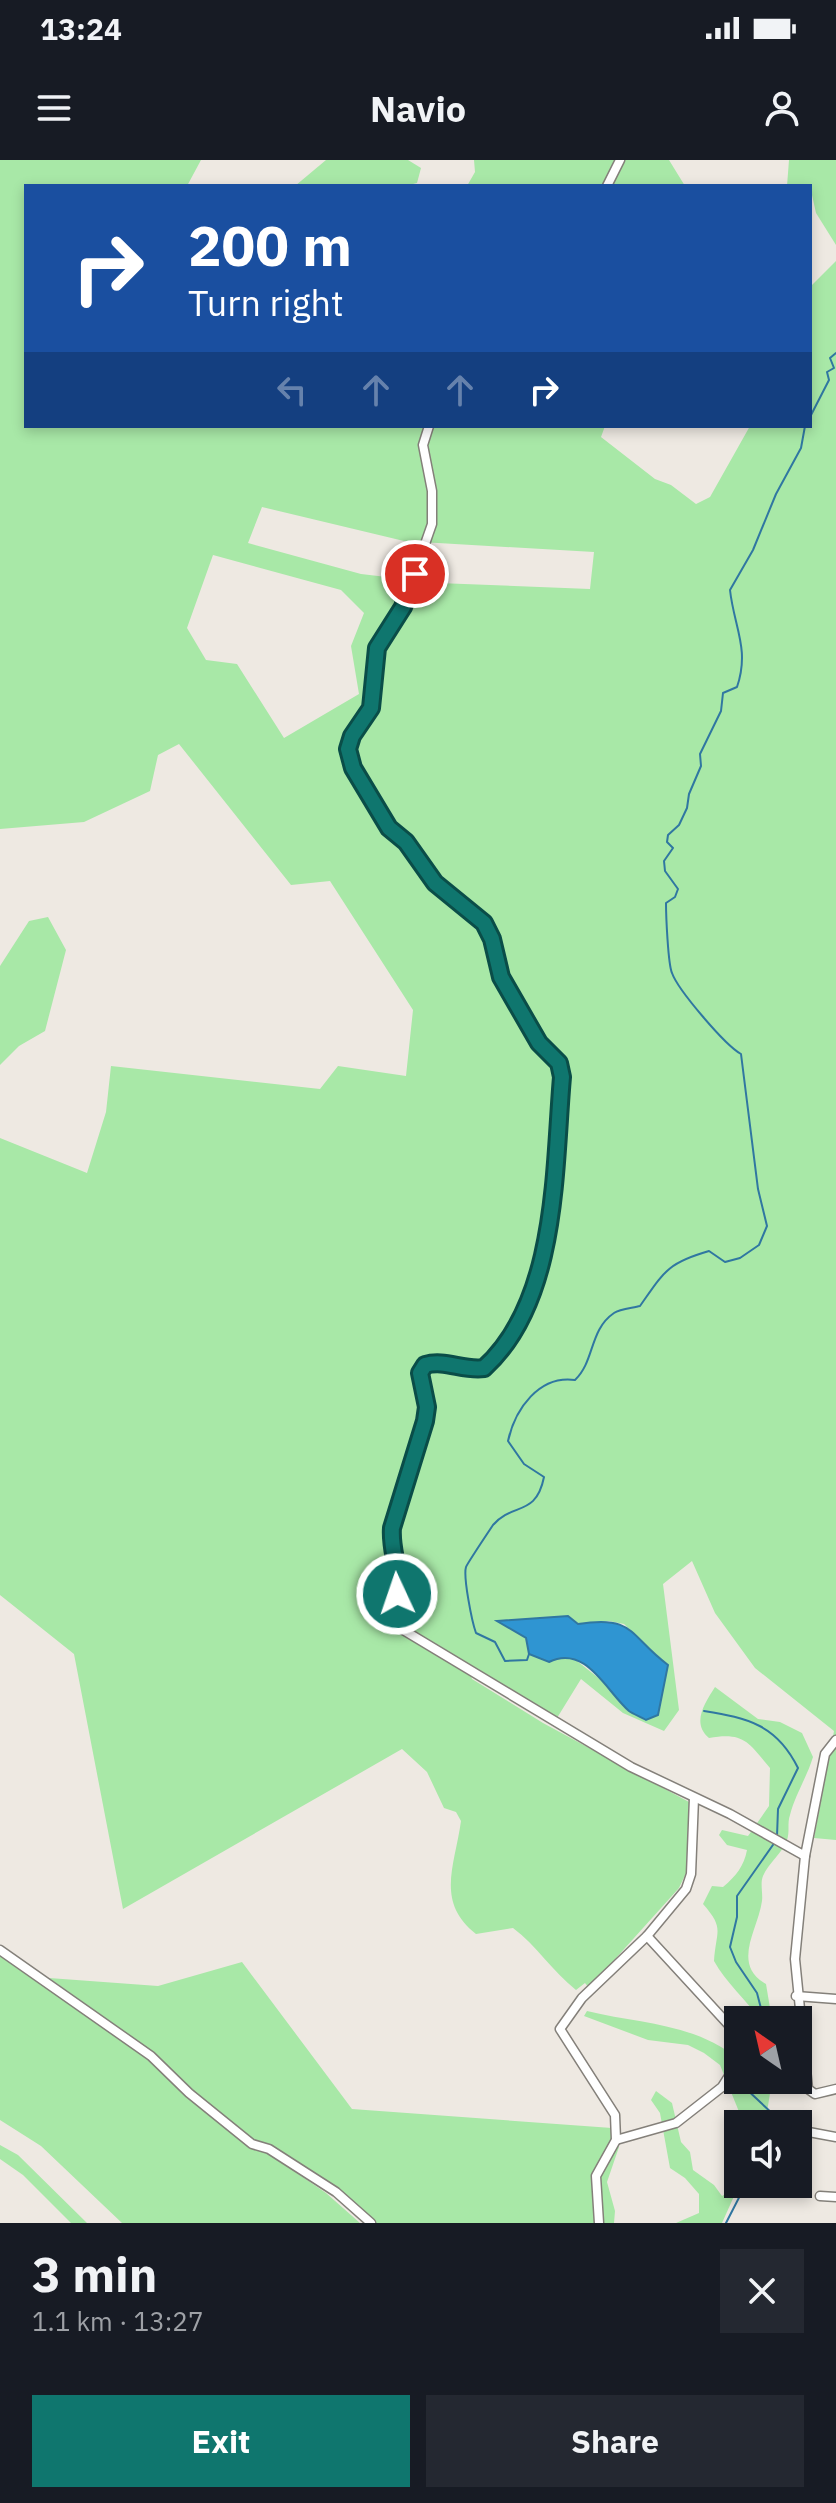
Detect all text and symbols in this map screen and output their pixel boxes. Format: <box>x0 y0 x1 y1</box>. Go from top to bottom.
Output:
text: 13:24 <box>40 9 122 48</box>
text: Navio <box>370 85 466 132</box>
icon: menu <box>32 86 76 130</box>
icon: person <box>760 86 804 130</box>
text: 200 m <box>188 209 352 281</box>
icon: right <box>56 216 160 320</box>
text: Turn right <box>188 279 344 326</box>
icon: left <box>270 368 314 412</box>
icon: ahead <box>354 368 398 412</box>
icon: ahead <box>438 368 482 412</box>
icon: right <box>522 368 566 412</box>
pin <box>381 540 449 608</box>
icon: arrive <box>393 552 437 596</box>
position arrow <box>355 1552 439 1636</box>
north arrow <box>724 2006 812 2094</box>
map controls <box>724 2006 812 2198</box>
button: sound <box>724 2110 812 2198</box>
text: 3 min <box>32 2243 157 2305</box>
button: close <box>720 2249 804 2333</box>
text: 1.1 km · 13:27 <box>32 2304 204 2338</box>
button: Exit <box>32 2395 410 2487</box>
button: Share <box>426 2395 804 2487</box>

